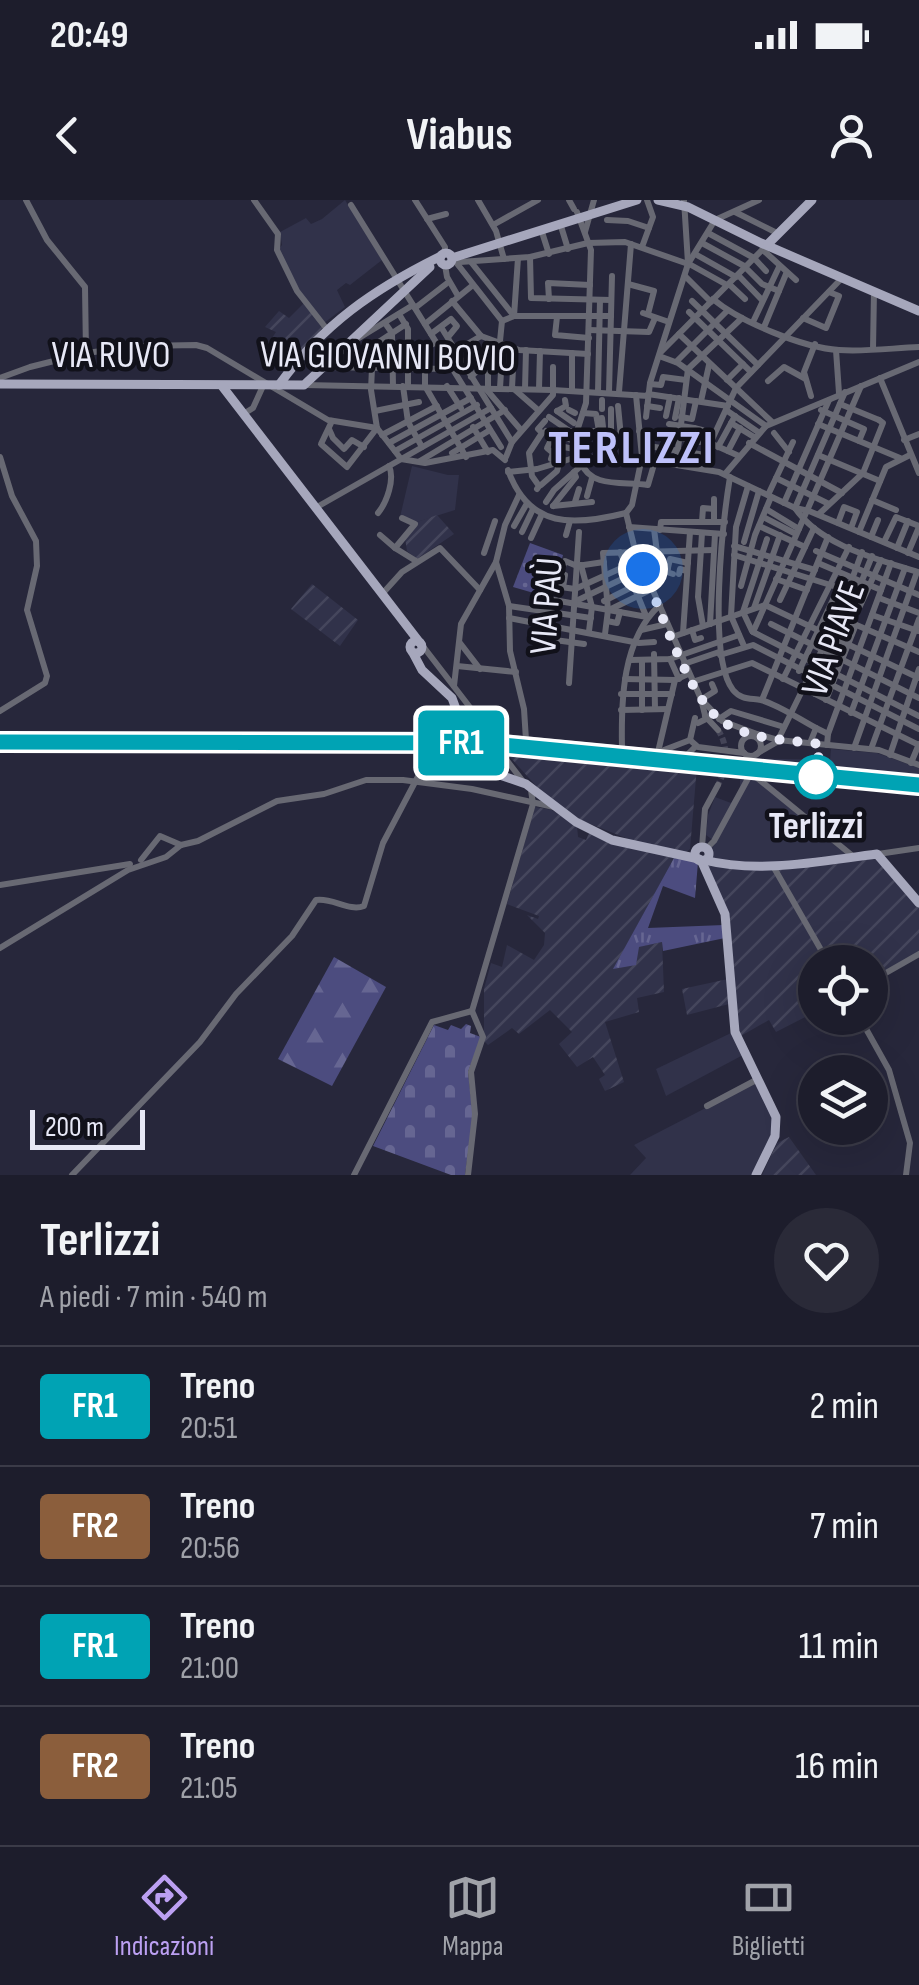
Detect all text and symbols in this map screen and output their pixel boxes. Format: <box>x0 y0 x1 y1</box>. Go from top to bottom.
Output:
text: 20:49 <box>50 13 128 58</box>
icon: back <box>40 108 95 163</box>
text: Viabus <box>406 108 513 163</box>
icon: person <box>824 108 879 163</box>
street label: VIA GIOVANNI BOVIO <box>260 332 516 382</box>
street label: VIA RUVO <box>52 333 170 378</box>
district label: TERLIZZI <box>548 420 716 477</box>
your location <box>618 544 668 594</box>
street label: VIA PAÙ <box>521 556 573 656</box>
street label: VIA PIAVE <box>793 576 875 702</box>
line badge: FR1 <box>404 710 518 776</box>
text: FR1 <box>438 722 484 765</box>
marker: Terlizzi <box>795 756 837 798</box>
place label: Terlizzi <box>768 804 864 849</box>
map controls <box>798 945 888 1145</box>
button: locate <box>798 945 888 1035</box>
button: layers <box>798 1055 888 1145</box>
scale bar <box>30 1105 145 1150</box>
text: 200 m <box>45 1111 104 1144</box>
button: heart <box>774 1208 879 1313</box>
text: Terlizzi <box>40 1212 160 1269</box>
text: A piedi · 7 min · 540 m <box>40 1278 268 1317</box>
text: Treno <box>180 1364 255 1409</box>
text: 2 min <box>810 1384 879 1429</box>
text: FR1 <box>72 1385 118 1428</box>
text: 20:51 <box>180 1409 237 1448</box>
text: Treno <box>180 1484 255 1529</box>
text: 7 min <box>810 1504 879 1549</box>
text: FR2 <box>71 1505 119 1548</box>
text: 20:56 <box>180 1529 240 1568</box>
text: Treno <box>180 1604 255 1649</box>
text: 11 min <box>799 1624 879 1669</box>
text: FR1 <box>72 1625 118 1668</box>
text: 21:00 <box>180 1649 239 1688</box>
text: Treno <box>180 1724 255 1769</box>
text: 16 min <box>795 1744 879 1789</box>
text: FR2 <box>71 1745 119 1788</box>
text: 21:05 <box>180 1769 238 1808</box>
tab: Indicazioni <box>114 1870 214 1963</box>
tab: Mappa <box>442 1870 504 1963</box>
tab: Biglietti <box>732 1870 805 1963</box>

